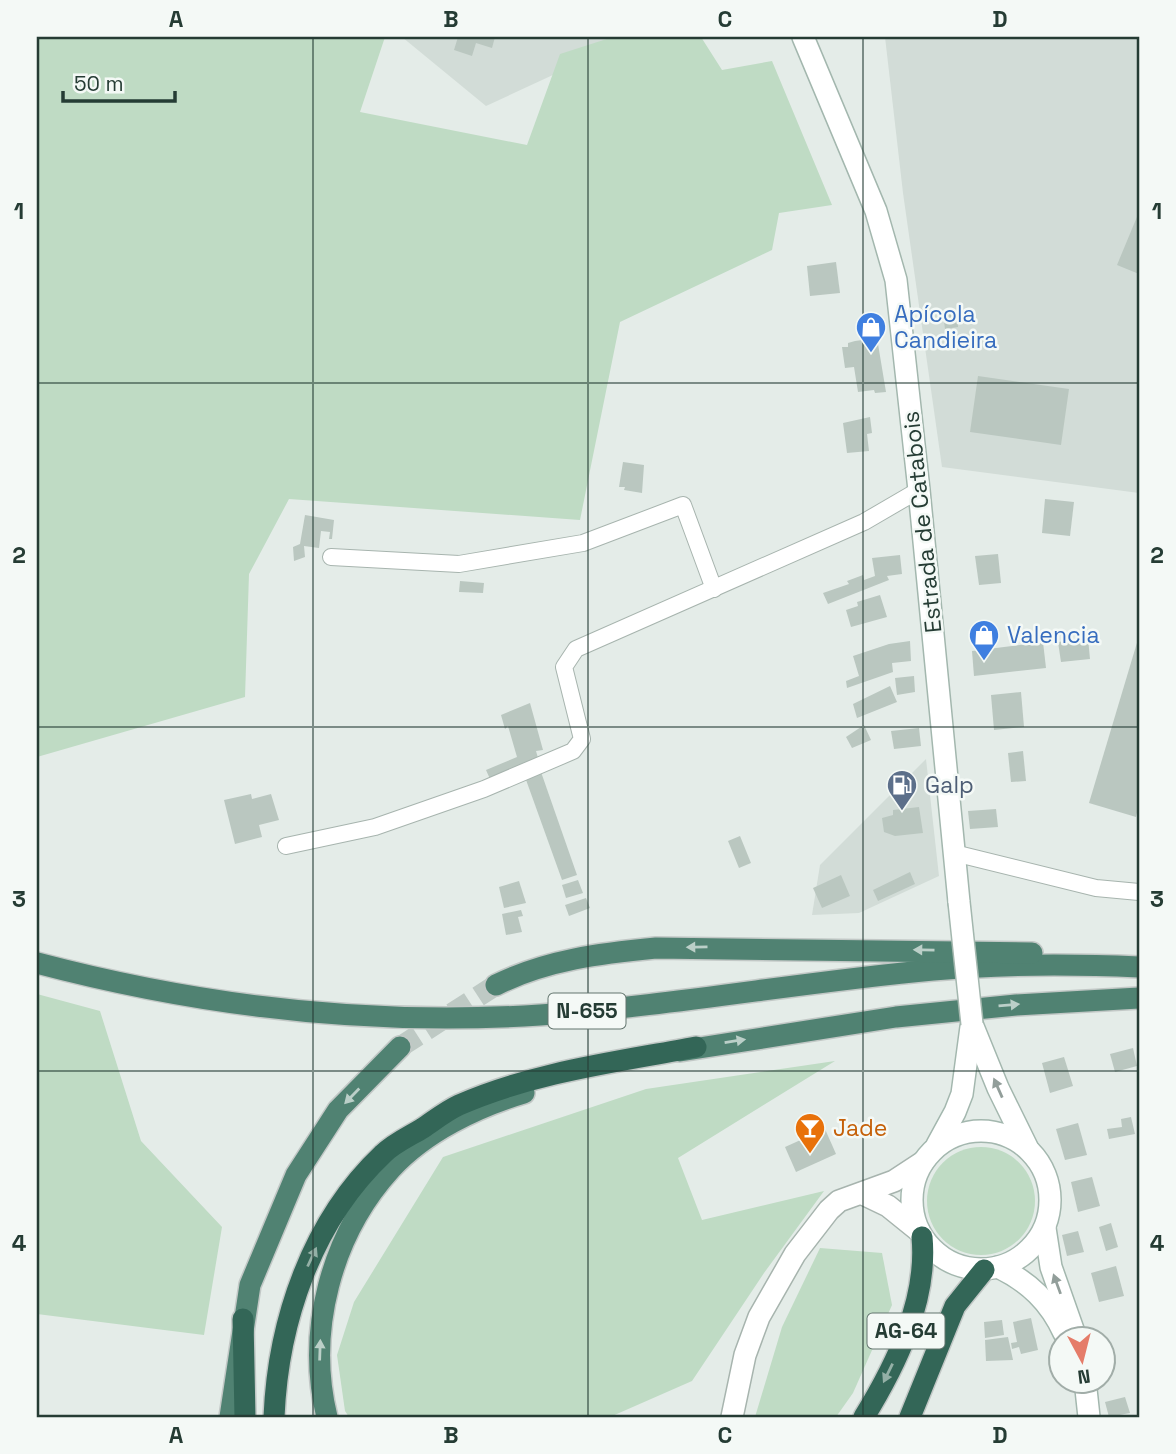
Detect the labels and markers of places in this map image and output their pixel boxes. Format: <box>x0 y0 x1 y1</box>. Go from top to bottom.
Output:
place label: Apícola Candieira <box>894 299 997 355</box>
shop icon: Apícola Candieira <box>854 310 888 354</box>
shop icon: Valencia <box>967 618 1001 662</box>
place label: Valencia <box>1007 620 1100 650</box>
fuel station icon: Galp <box>885 768 919 812</box>
place label: Galp <box>925 770 974 800</box>
bar icon: Jade <box>793 1111 827 1155</box>
place label: Jade <box>833 1113 887 1143</box>

